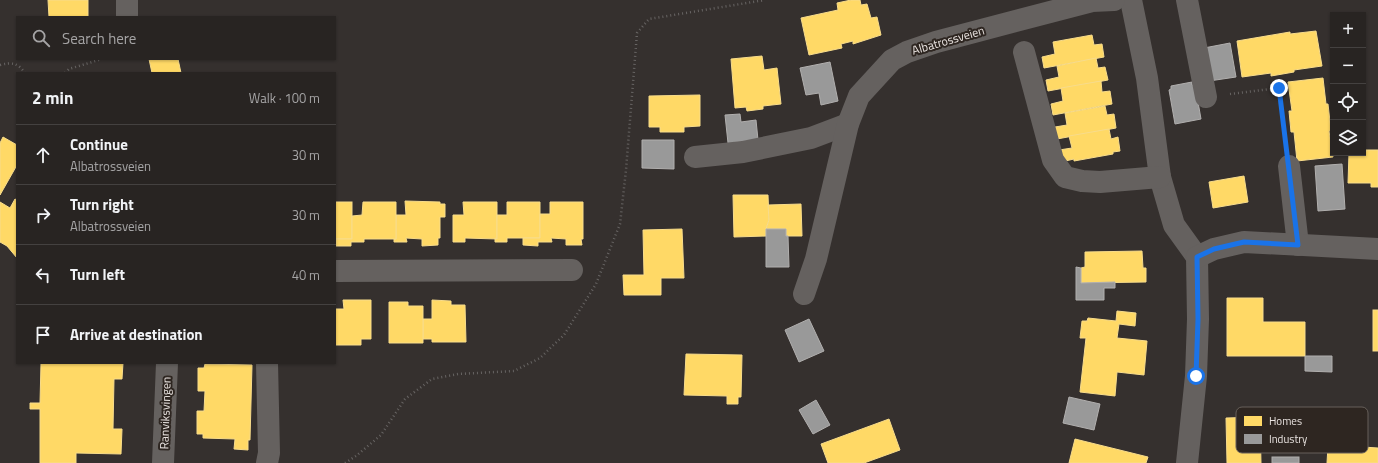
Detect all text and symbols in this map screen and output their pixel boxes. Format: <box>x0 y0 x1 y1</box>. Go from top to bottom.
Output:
map controls <box>1330 12 1366 156</box>
button: + <box>1330 12 1366 48</box>
search box <box>16 16 336 60</box>
street label: Albatrossveien <box>909 21 987 59</box>
icon: search <box>30 27 52 49</box>
text: Search here <box>62 27 136 50</box>
button: − <box>1330 48 1366 84</box>
route end <box>1270 79 1288 97</box>
button: locate <box>1330 84 1366 120</box>
text: 2 min <box>32 85 73 111</box>
text: Walk · 100 m <box>249 88 320 108</box>
button: layers <box>1330 120 1366 156</box>
text: Continue <box>70 133 128 156</box>
icon: ahead <box>32 144 54 166</box>
text: 30 m <box>292 145 320 165</box>
text: Albatrossveien <box>70 156 151 176</box>
text: Turn right <box>70 193 134 216</box>
icon: right <box>32 204 54 226</box>
text: 30 m <box>292 205 320 225</box>
text: Albatrossveien <box>70 216 151 236</box>
text: Turn left <box>70 263 125 286</box>
icon: left <box>32 264 54 286</box>
text: 40 m <box>292 265 320 285</box>
text: Arrive at destination <box>70 323 203 346</box>
icon: arrive <box>32 324 54 346</box>
route start <box>1187 367 1205 385</box>
street label: Ranviksvingen <box>154 376 176 450</box>
legend <box>1236 407 1368 453</box>
text: Homes <box>1269 413 1302 429</box>
text: Industry <box>1269 431 1308 447</box>

